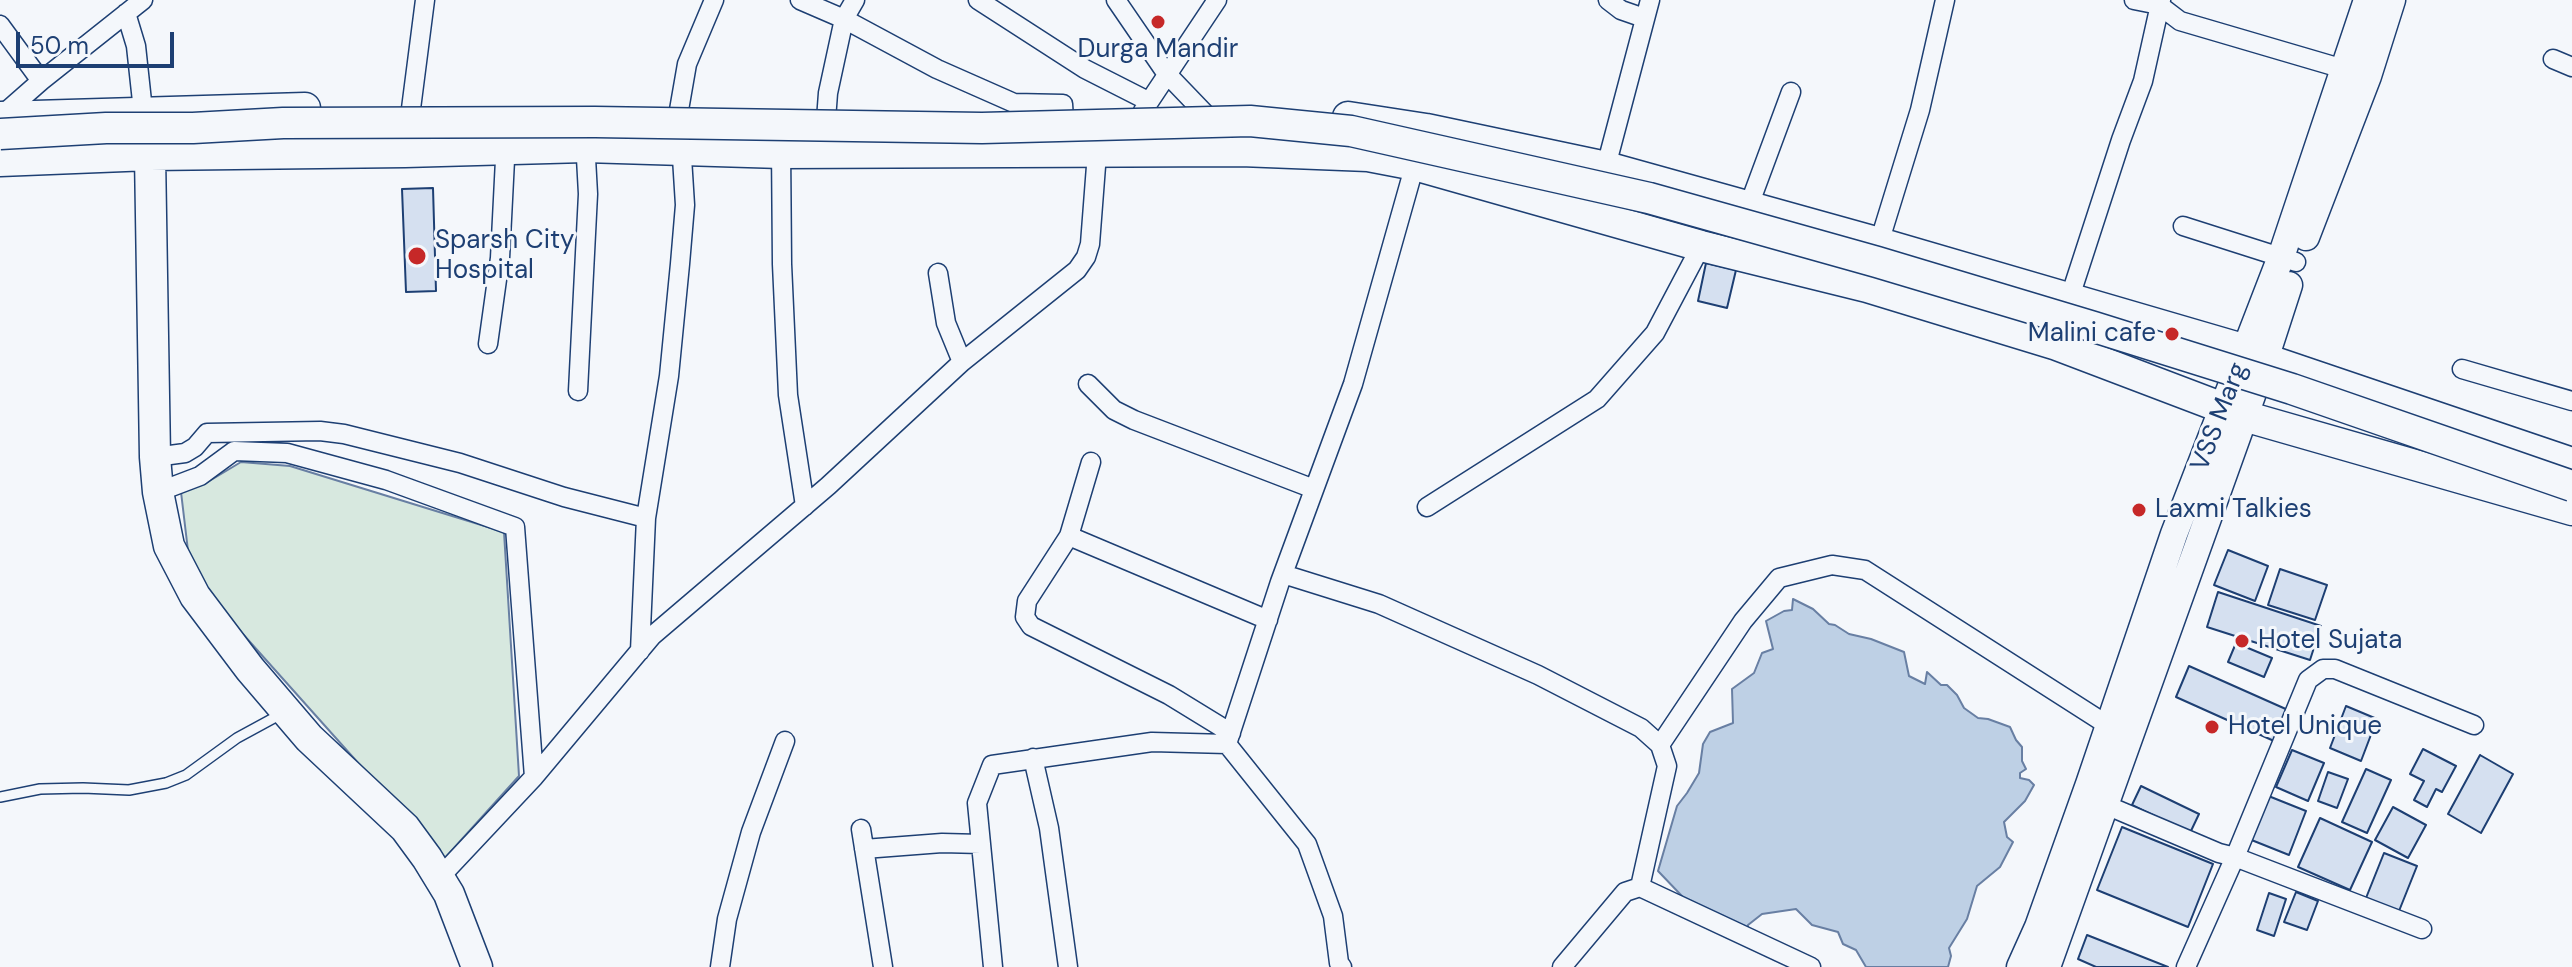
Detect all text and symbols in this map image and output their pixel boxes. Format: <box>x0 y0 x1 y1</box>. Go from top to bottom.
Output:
marker: Durga Mandir <box>1149 13 1167 31</box>
scale bar <box>20 16 178 66</box>
text: 50 m <box>30 30 89 61</box>
place label: Durga Mandir <box>1078 34 1238 66</box>
place label: Sparsh City Hospital <box>435 225 575 286</box>
marker: Sparsh City Hospital <box>406 245 428 267</box>
place label: Malini cafe <box>2028 318 2156 350</box>
marker: Malini cafe <box>2163 325 2181 343</box>
street label: VSS Marg <box>2185 358 2255 476</box>
place label: Laxmi Talkies <box>2155 494 2312 526</box>
marker: Laxmi Talkies <box>2130 501 2148 519</box>
place label: Hotel Sujata <box>2258 625 2402 657</box>
marker: Hotel Sujata <box>2233 632 2251 650</box>
place label: Hotel Unique <box>2228 711 2382 743</box>
marker: Hotel Unique <box>2203 718 2221 736</box>

